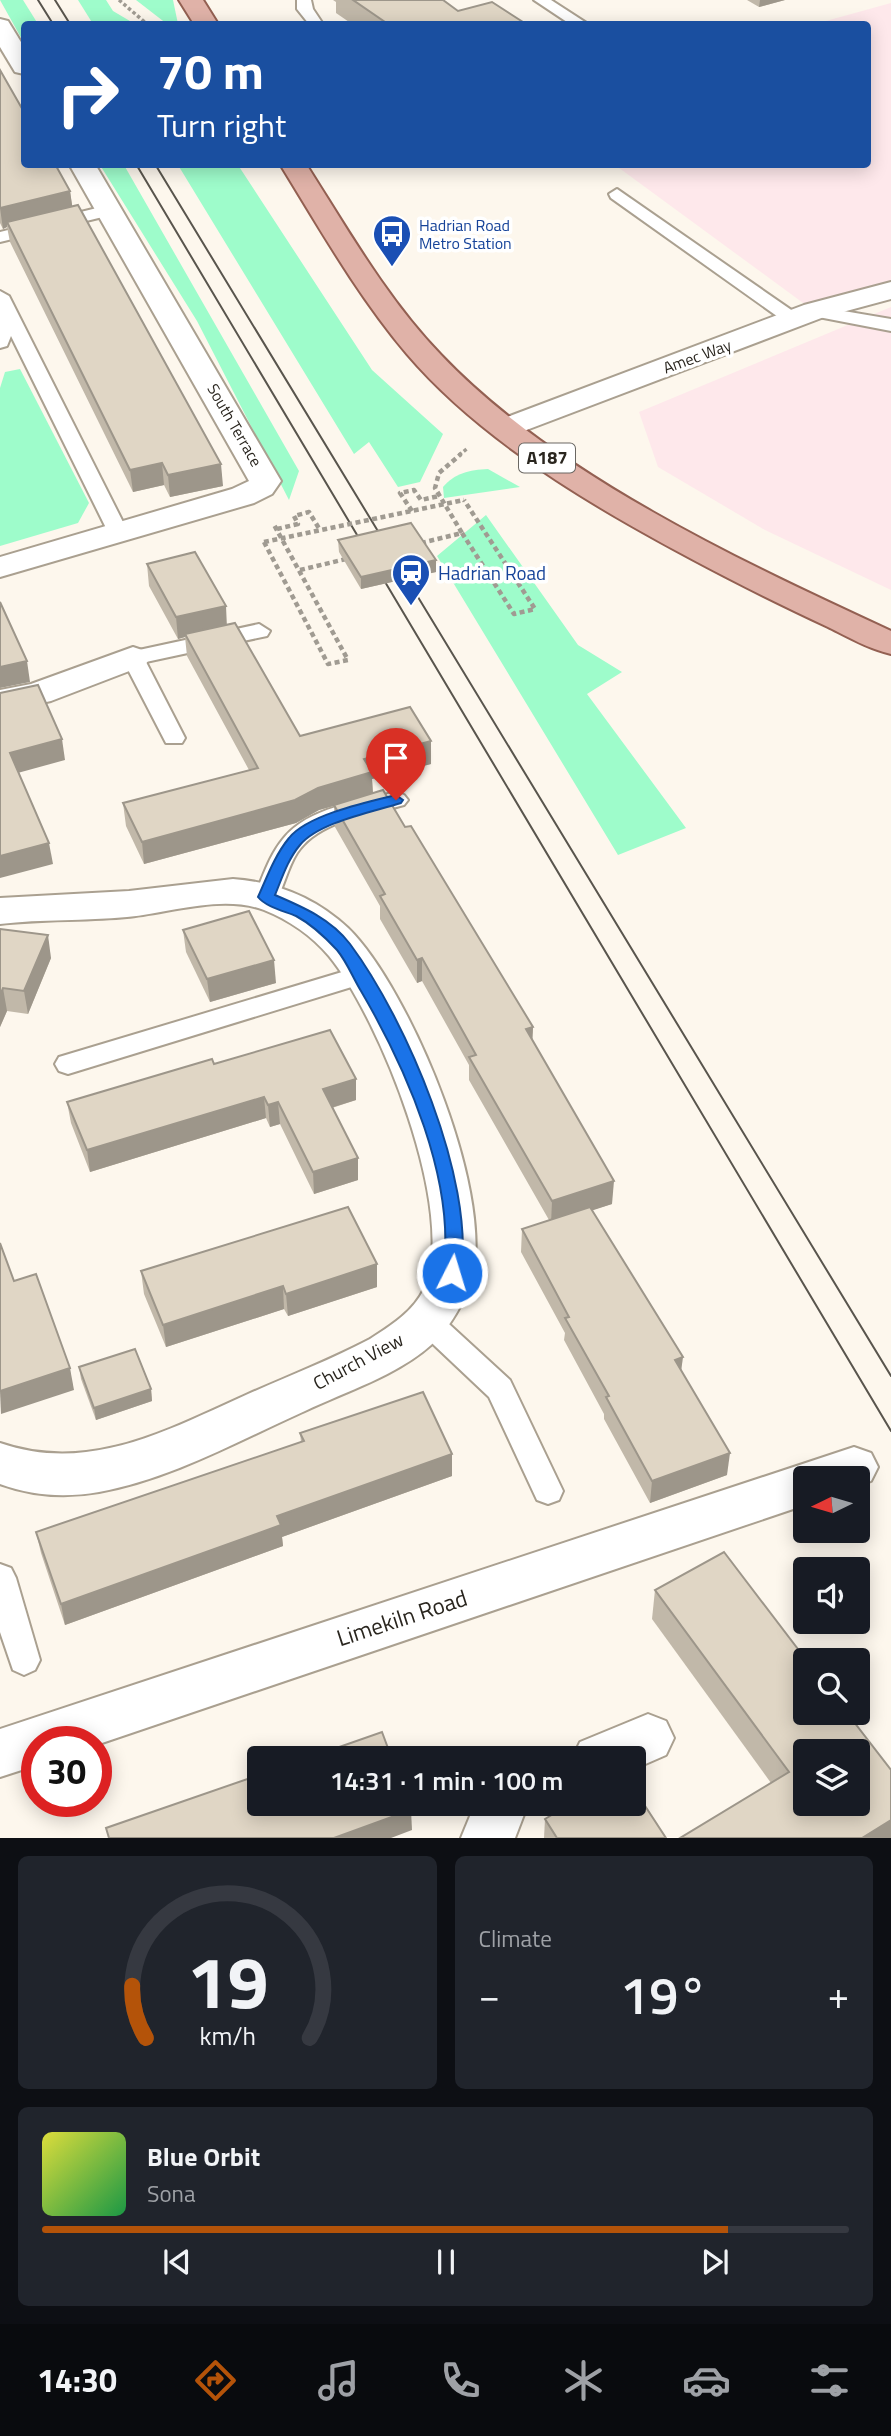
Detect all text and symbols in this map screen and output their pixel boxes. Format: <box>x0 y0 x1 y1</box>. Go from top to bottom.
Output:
text: 70 m <box>157 33 264 108</box>
icon: right <box>42 49 133 140</box>
text: Turn right <box>157 101 286 149</box>
bus stop icon: Hadrian Road Metro Station <box>371 213 413 268</box>
place label: Hadrian Road Metro Station <box>419 213 512 255</box>
street label: Amec Way <box>659 332 735 379</box>
street label: South Terrace <box>201 379 269 471</box>
road number: A187 <box>519 444 575 472</box>
station icon: Hadrian Road <box>390 552 432 607</box>
place label: Hadrian Road <box>438 558 546 587</box>
pin <box>366 728 426 800</box>
icon: arrive <box>377 739 415 777</box>
position arrow <box>415 1236 489 1310</box>
street label: Church View <box>307 1325 408 1397</box>
north arrow <box>793 1466 870 1544</box>
map controls <box>793 1466 870 1816</box>
button: sound <box>793 1557 870 1634</box>
street label: Limekiln Road <box>332 1580 472 1655</box>
button: search <box>793 1648 870 1725</box>
speed limit sign: 30 <box>21 1726 112 1817</box>
button: layers <box>793 1739 870 1816</box>
text: 14:31 · 1 min · 100 m <box>330 1761 563 1800</box>
text: Climate <box>479 1921 552 1956</box>
text: 19 <box>186 1927 268 2037</box>
text: 19° <box>620 1955 707 2034</box>
text: − <box>479 1966 500 2024</box>
text: + <box>828 1966 849 2024</box>
text: km/h <box>199 2017 256 2055</box>
text: Blue Orbit <box>147 2137 260 2176</box>
text: Sona <box>147 2176 195 2211</box>
icon: previous <box>158 2243 196 2281</box>
icon: pause <box>427 2243 465 2281</box>
icon: next <box>696 2243 734 2281</box>
text: 14:30 <box>37 2356 117 2404</box>
icon: directions <box>191 2356 240 2405</box>
icon: music <box>314 2356 363 2405</box>
icon: phone <box>436 2356 485 2405</box>
icon: climate <box>559 2356 608 2405</box>
icon: car <box>682 2356 731 2405</box>
icon: filters <box>805 2356 854 2405</box>

